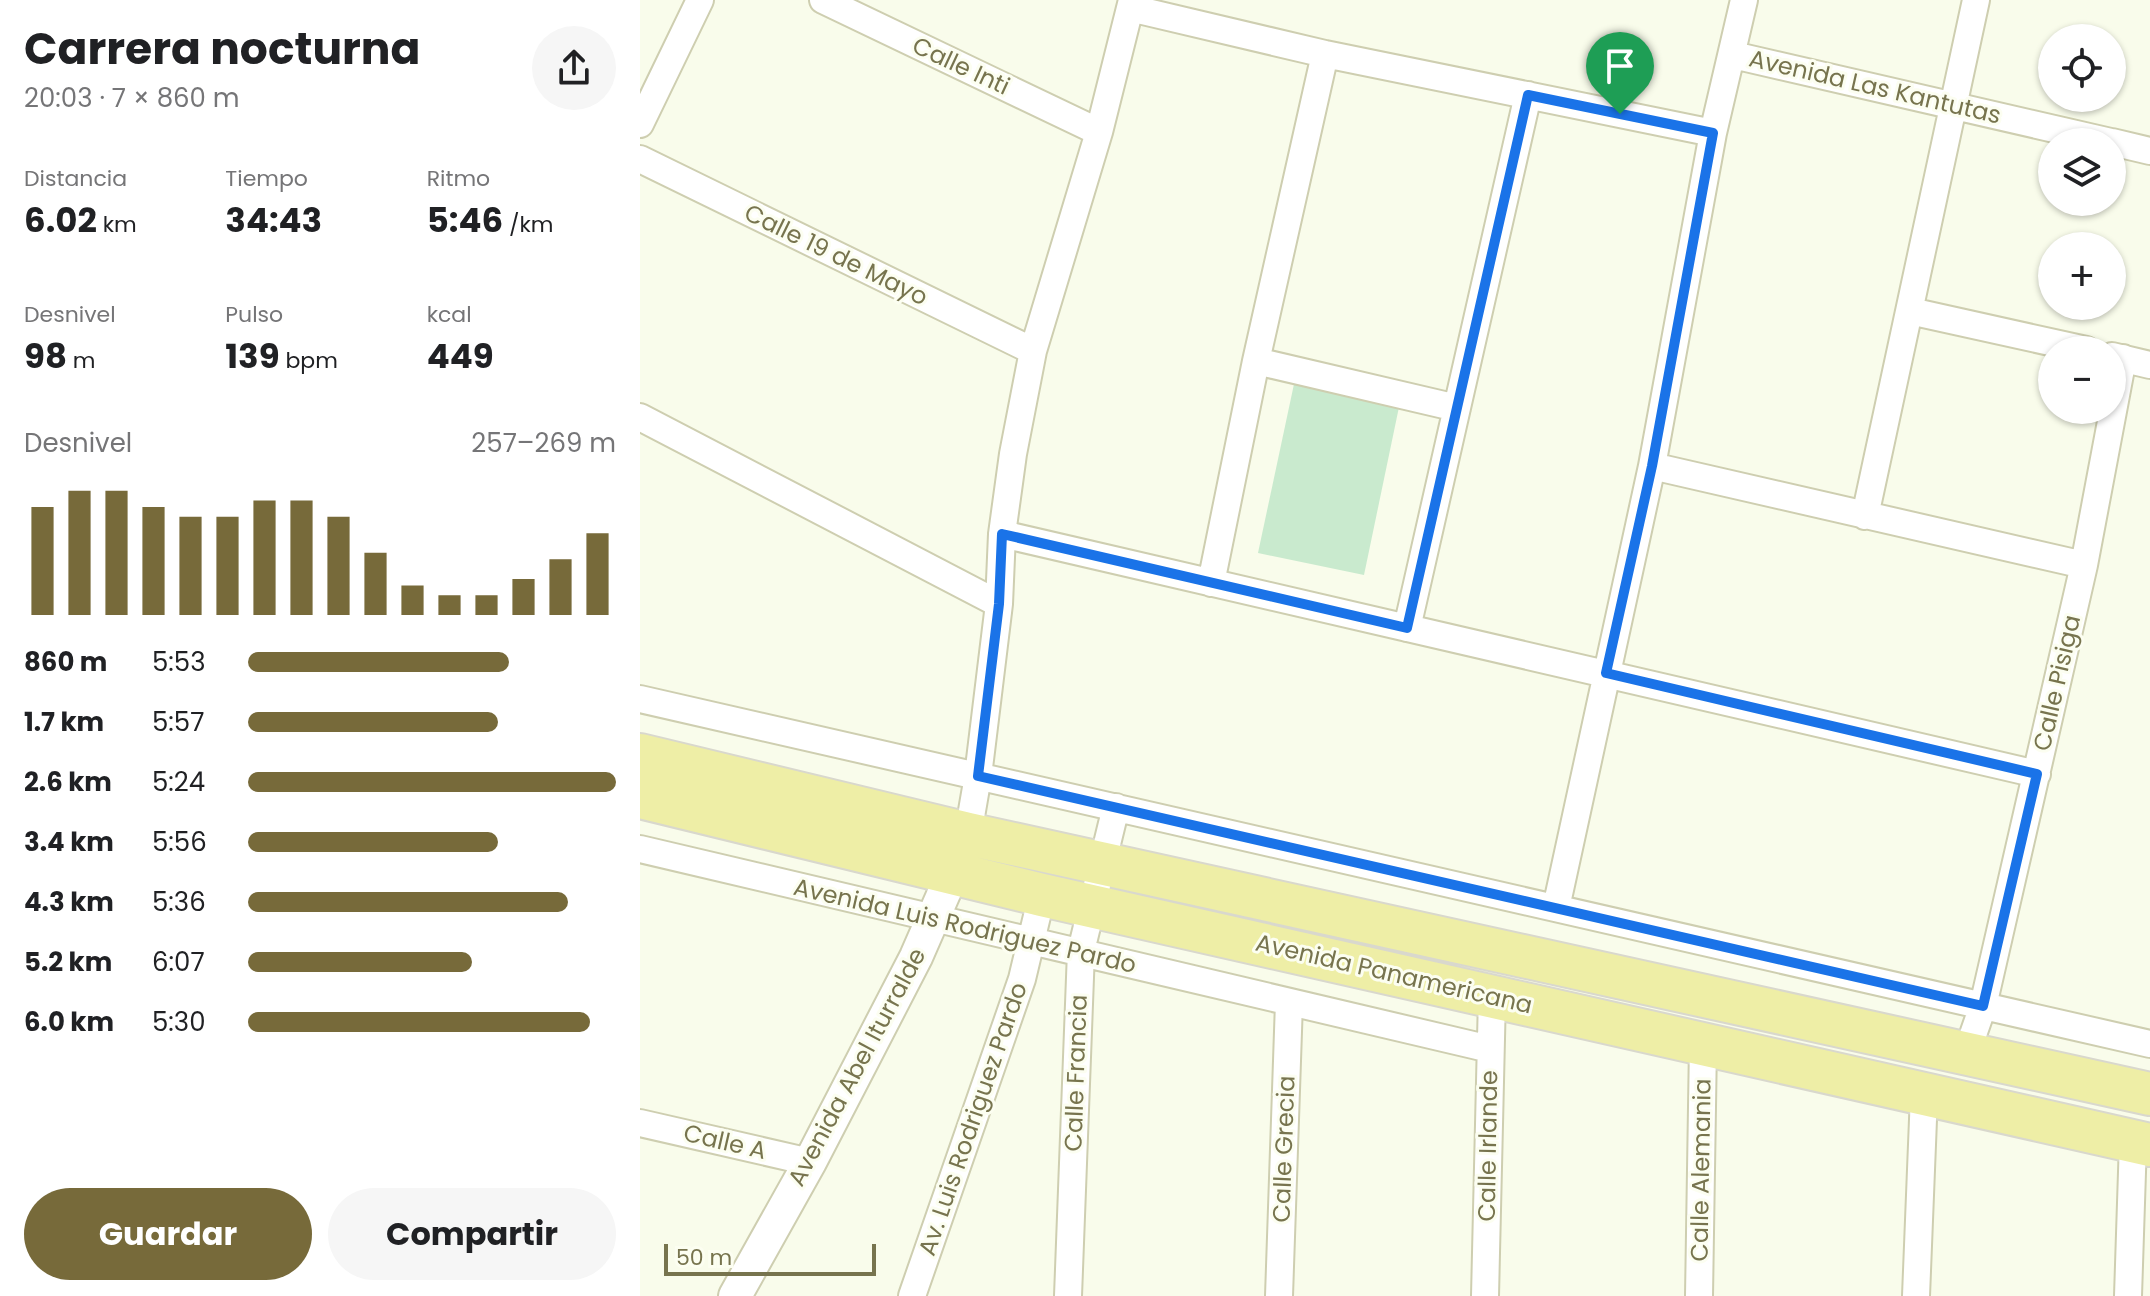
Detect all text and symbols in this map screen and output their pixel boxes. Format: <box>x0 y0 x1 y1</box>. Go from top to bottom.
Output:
text: Carrera nocturna <box>24 18 420 79</box>
map controls <box>2038 24 2126 424</box>
button: locate <box>2038 24 2126 112</box>
button: share <box>532 26 616 110</box>
street label: Calle Inti <box>907 29 1015 102</box>
pin <box>1586 32 1654 114</box>
street label: Avenida Las Kantutas <box>1746 41 2004 132</box>
icon: arrive <box>1598 44 1642 88</box>
text: 20:03 · 7 × 860 m <box>24 80 240 116</box>
button: layers <box>2038 128 2126 216</box>
text: Distancia <box>24 163 127 194</box>
text: Tiempo <box>225 163 308 194</box>
text: Ritmo <box>427 163 490 194</box>
text: 6.02 <box>24 196 97 244</box>
text: 34:43 <box>225 196 322 244</box>
text: 5:46 <box>427 196 503 244</box>
street label: Calle 19 de Mayo <box>739 196 933 313</box>
text: km <box>97 209 137 240</box>
text: /km <box>503 209 553 240</box>
button: + <box>2038 232 2126 320</box>
text: Desnivel <box>24 299 116 330</box>
text: Pulso <box>225 299 283 330</box>
text: kcal <box>427 299 472 330</box>
text: 98 <box>24 332 67 380</box>
text: 139 <box>225 332 280 380</box>
text: 449 <box>427 332 494 380</box>
button: − <box>2038 336 2126 424</box>
text: m <box>67 345 96 376</box>
text: bpm <box>280 345 338 376</box>
text: Desnivel <box>24 425 132 461</box>
text: 257–269 m <box>471 425 616 461</box>
street label: Calle Pisiga <box>2025 612 2088 754</box>
text: 860 m <box>24 644 107 680</box>
text: 5:53 <box>152 644 206 680</box>
text: 1.7 km <box>24 704 104 740</box>
text: 5:57 <box>152 704 204 740</box>
text: 2.6 km <box>24 764 112 800</box>
text: 5:24 <box>152 764 205 800</box>
text: 3.4 km <box>24 824 114 860</box>
text: 5:56 <box>152 824 207 860</box>
street label: Avenida Luis Rodriguez Pardo <box>791 870 1140 981</box>
text: 4.3 km <box>24 884 114 920</box>
text: 5:36 <box>152 884 206 920</box>
street label: Avenida Panamericana <box>1252 926 1536 1021</box>
street label: Avenida Abel Iturralde <box>780 942 933 1192</box>
text: 5.2 km <box>24 944 112 980</box>
text: 6:07 <box>152 944 205 980</box>
street label: Av. Luis Rodriguez Pardo <box>910 978 1035 1260</box>
street label: Calle Francia <box>1056 994 1095 1152</box>
text: 6.0 km <box>24 1004 114 1040</box>
text: 5:30 <box>152 1004 206 1040</box>
street label: Calle Irlande <box>1470 1070 1505 1222</box>
street label: Calle Grecia <box>1264 1075 1303 1223</box>
street label: Calle Alemania <box>1682 1078 1719 1262</box>
street label: Calle A <box>680 1116 770 1167</box>
button: Guardar <box>24 1188 312 1280</box>
button: Compartir <box>328 1188 616 1280</box>
scale bar <box>664 1240 876 1276</box>
text: 50 m <box>676 1242 732 1273</box>

